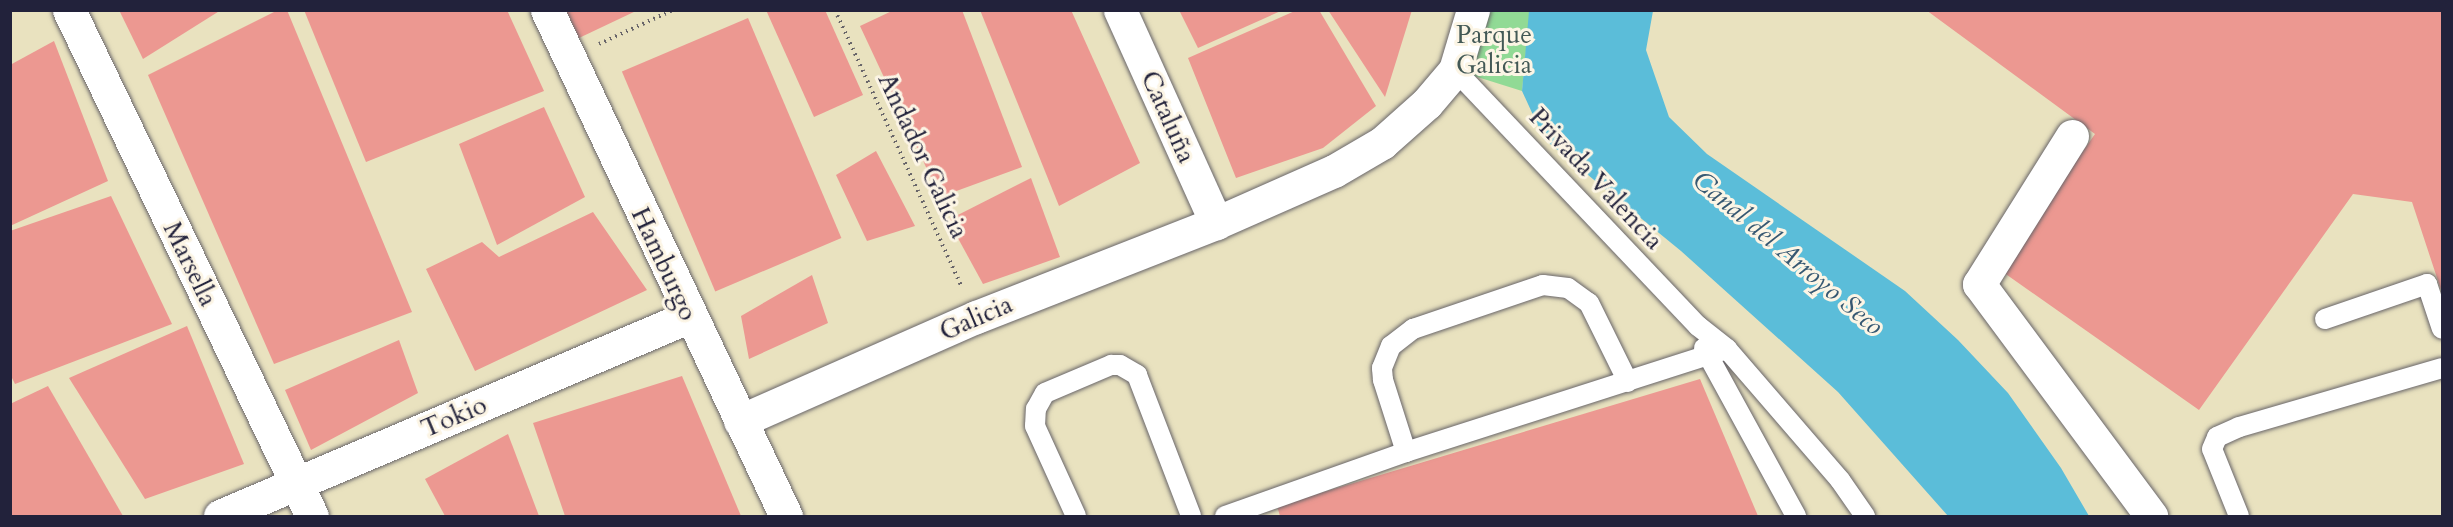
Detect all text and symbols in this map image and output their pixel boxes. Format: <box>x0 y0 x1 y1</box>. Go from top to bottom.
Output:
park label: Parque Galicia <box>1456 19 1532 80</box>
street label: Cataluña <box>1134 66 1202 168</box>
street label: Andador Galicia <box>871 68 975 244</box>
street label: Privada Valencia <box>1522 102 1670 256</box>
water label: Canal del Arroyo Seco <box>1686 164 1890 342</box>
street label: Hamburgo <box>624 202 704 326</box>
street label: Marsella <box>156 217 224 311</box>
street label: Galicia <box>935 289 1017 347</box>
street label: Tokio <box>416 389 492 445</box>

